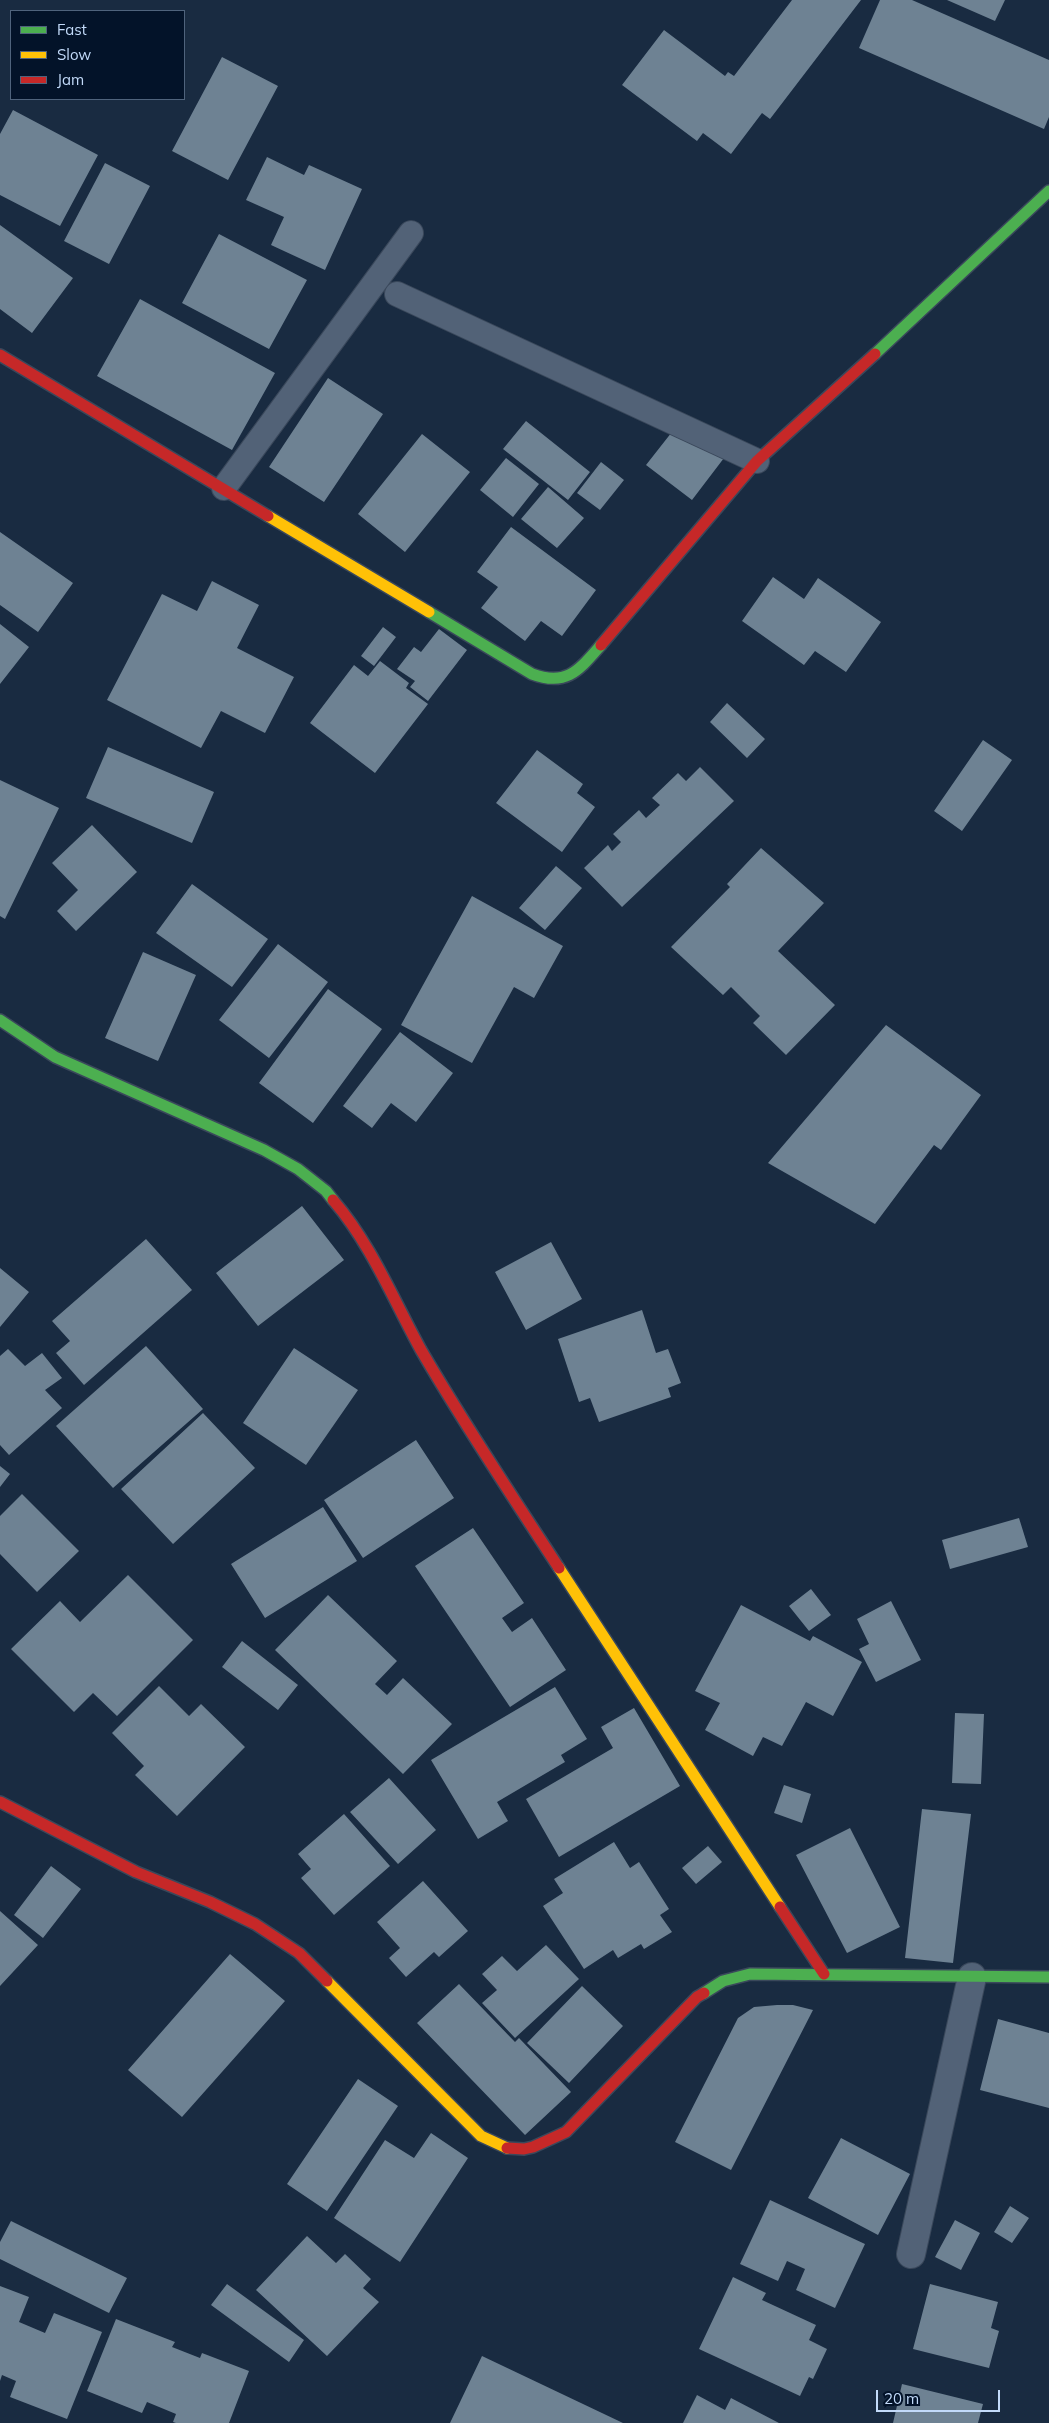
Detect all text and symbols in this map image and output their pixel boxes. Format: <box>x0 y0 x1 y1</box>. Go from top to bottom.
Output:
legend <box>10 10 185 100</box>
text: Fast <box>57 20 87 39</box>
text: Slow <box>57 45 91 64</box>
text: Jam <box>57 70 84 89</box>
scale bar <box>879 2380 1003 2412</box>
text: 20 m <box>884 2389 919 2408</box>

